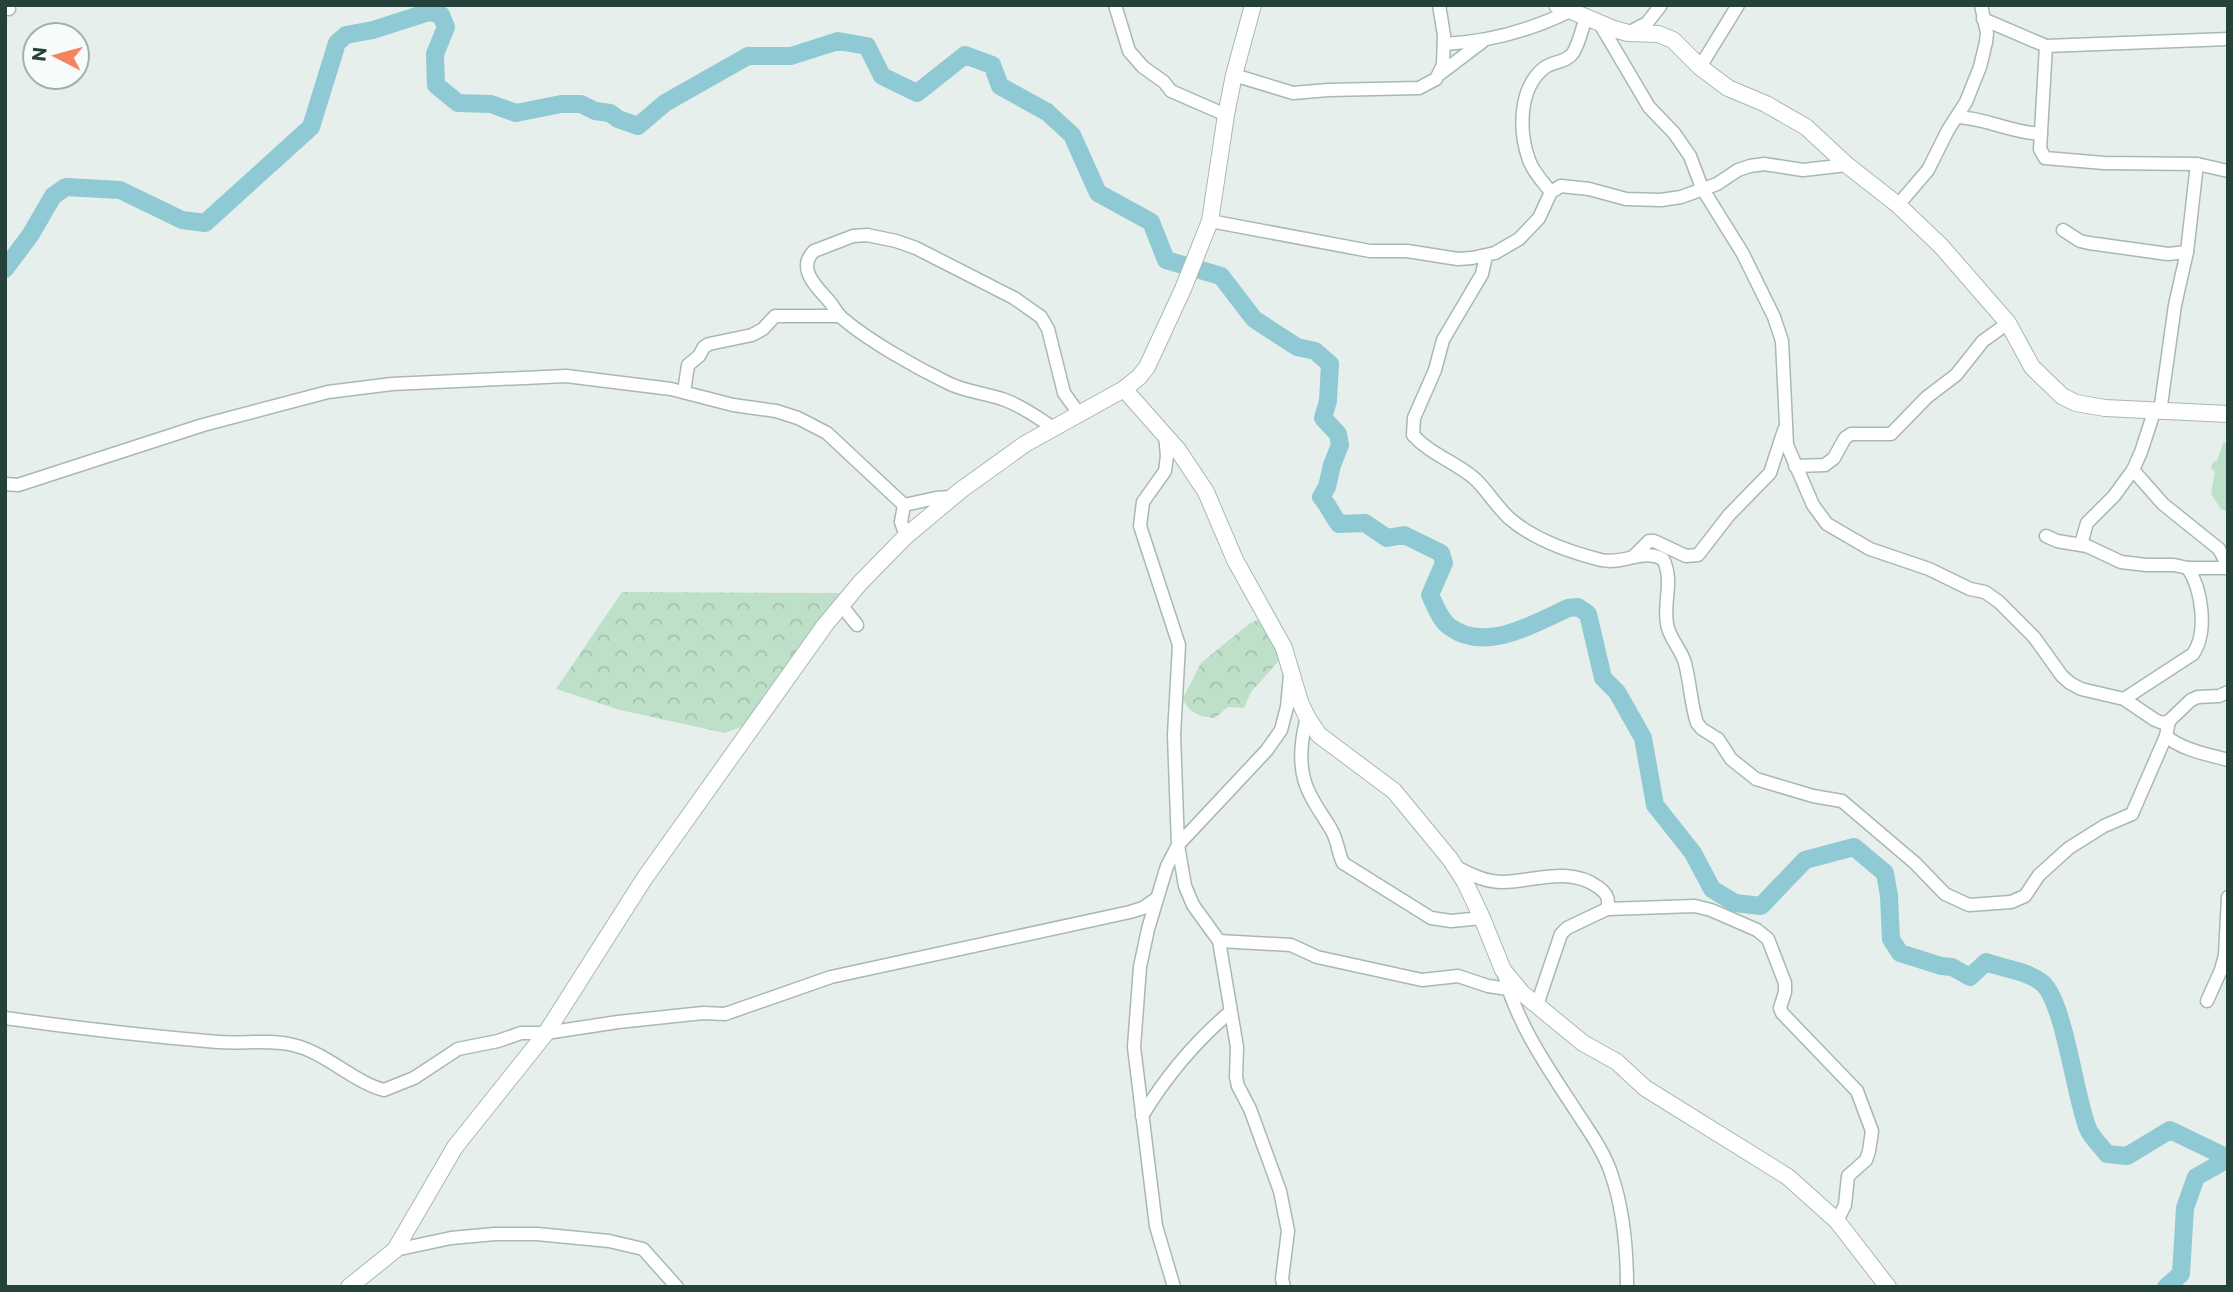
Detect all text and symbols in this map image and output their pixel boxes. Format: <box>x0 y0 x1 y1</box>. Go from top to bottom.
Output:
north arrow <box>21 21 91 91</box>
text: N <box>26 46 51 62</box>

